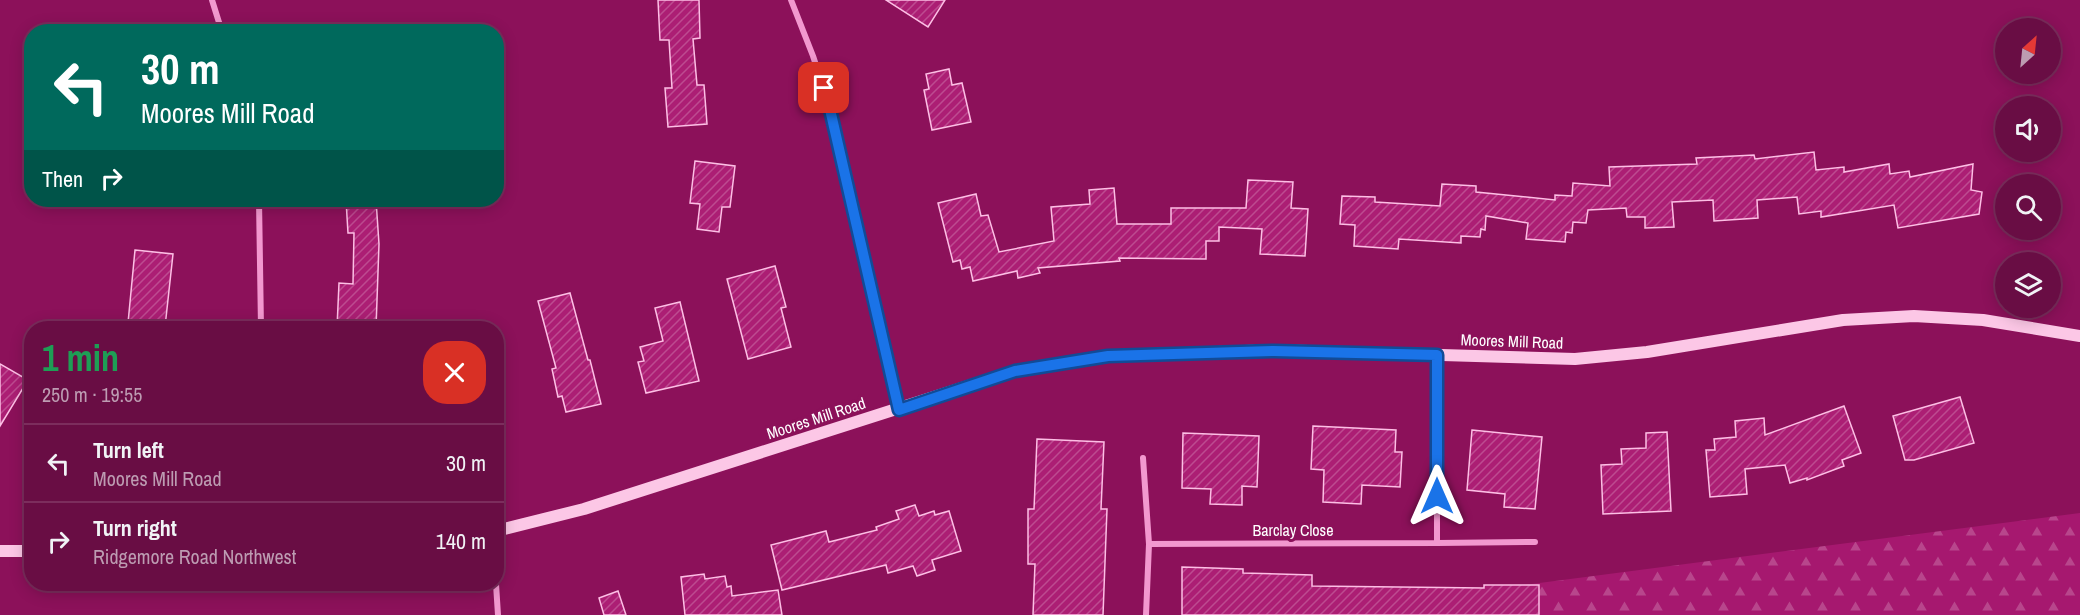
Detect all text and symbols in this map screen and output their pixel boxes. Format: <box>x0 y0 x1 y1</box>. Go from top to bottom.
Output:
north arrow <box>1995 18 2061 84</box>
map controls <box>1995 18 2061 318</box>
text: 30 m <box>141 41 220 97</box>
icon: left <box>42 48 120 126</box>
pin <box>798 62 849 113</box>
icon: arrive <box>807 71 840 104</box>
text: Moores Mill Road <box>141 95 314 131</box>
button: sound <box>1995 96 2061 162</box>
icon: right <box>95 162 128 195</box>
text: Then <box>42 164 83 194</box>
button: search <box>1995 174 2061 240</box>
button: layers <box>1995 252 2061 318</box>
street label: Moores Mill Road <box>1460 328 1564 354</box>
text: 1 min <box>42 334 119 382</box>
button: close <box>423 341 486 404</box>
text: 250 m · 19:55 <box>42 381 142 408</box>
street label: Moores Mill Road <box>764 392 868 444</box>
text: Turn left <box>93 435 164 465</box>
icon: left <box>42 447 75 480</box>
text: 30 m <box>446 448 486 478</box>
position arrow <box>1405 464 1469 528</box>
text: Moores Mill Road <box>93 465 222 492</box>
text: Turn right <box>93 513 177 543</box>
street label: Barclay Close <box>1253 519 1333 541</box>
icon: right <box>42 525 75 558</box>
text: 140 m <box>436 526 486 556</box>
text: Ridgemore Road Northwest <box>93 543 296 570</box>

